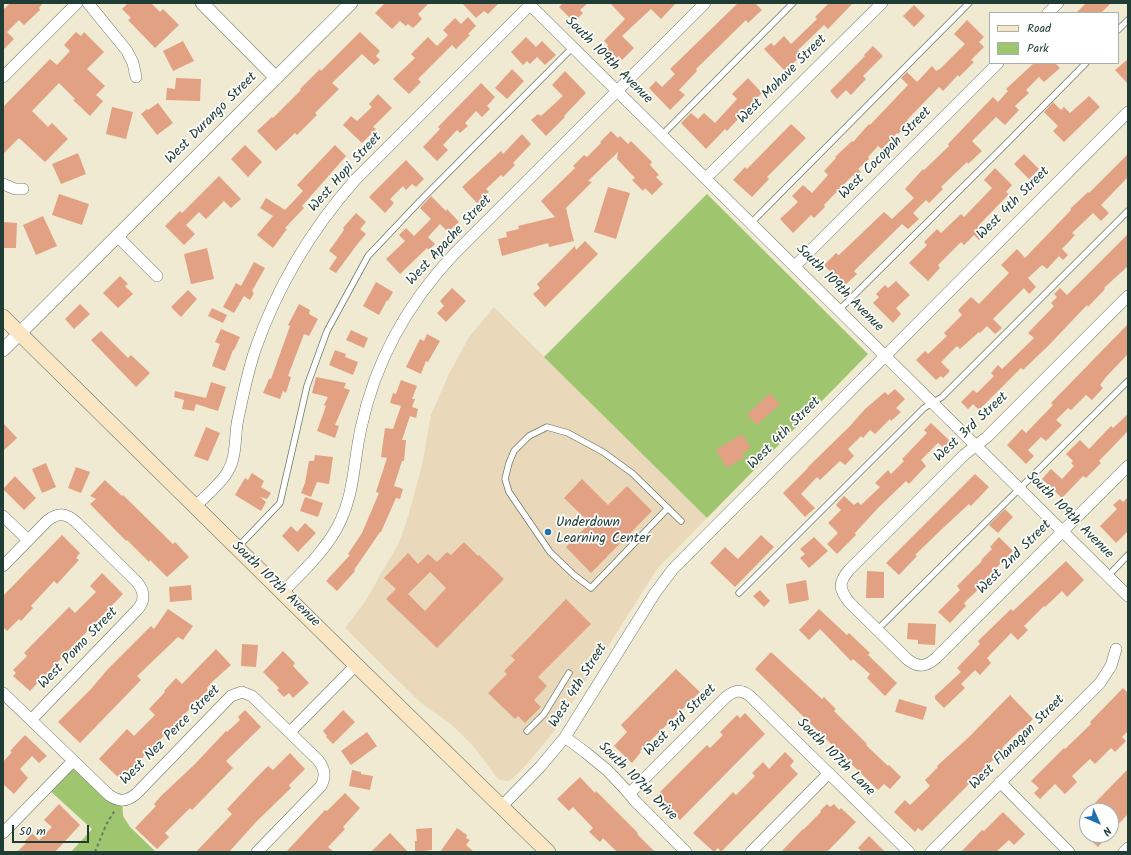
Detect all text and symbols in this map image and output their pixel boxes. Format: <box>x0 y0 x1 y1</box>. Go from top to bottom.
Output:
legend <box>989 12 1119 64</box>
street label: South 109th Avenue <box>561 14 655 108</box>
text: Road <box>1027 19 1051 38</box>
street label: West Mohave Street <box>735 32 831 128</box>
text: Park <box>1027 39 1049 58</box>
street label: West Durango Street <box>163 70 261 168</box>
street label: West Cocopah Street <box>836 104 936 204</box>
street label: West Hopi Street <box>306 130 386 216</box>
street label: West 4th Street <box>974 164 1054 244</box>
street label: West Apache Street <box>404 192 496 290</box>
street label: South 109th Avenue <box>792 242 886 336</box>
street label: West 3rd Street <box>932 389 1012 467</box>
street label: West 4th Street <box>745 394 825 474</box>
street label: South 109th Avenue <box>1022 469 1116 563</box>
place label: Underdown Learning Center <box>556 516 650 548</box>
street label: West 2nd Street <box>974 517 1056 599</box>
marker: Underdown Learning Center <box>543 527 553 537</box>
street label: South 107th Avenue <box>227 538 323 632</box>
street label: West Pomo Street <box>36 605 122 693</box>
street label: West 4th Street <box>546 641 612 731</box>
street label: West 3rd Street <box>641 681 721 761</box>
street label: West Nez Perce Street <box>118 683 224 789</box>
street label: West Flanagan Street <box>967 692 1069 794</box>
street label: South 107th Lane <box>793 716 877 800</box>
street label: South 107th Drive <box>594 739 680 825</box>
north arrow <box>1079 803 1119 843</box>
scale bar <box>14 817 91 843</box>
text: 50 m <box>19 822 46 841</box>
text: N <box>1098 822 1116 840</box>

